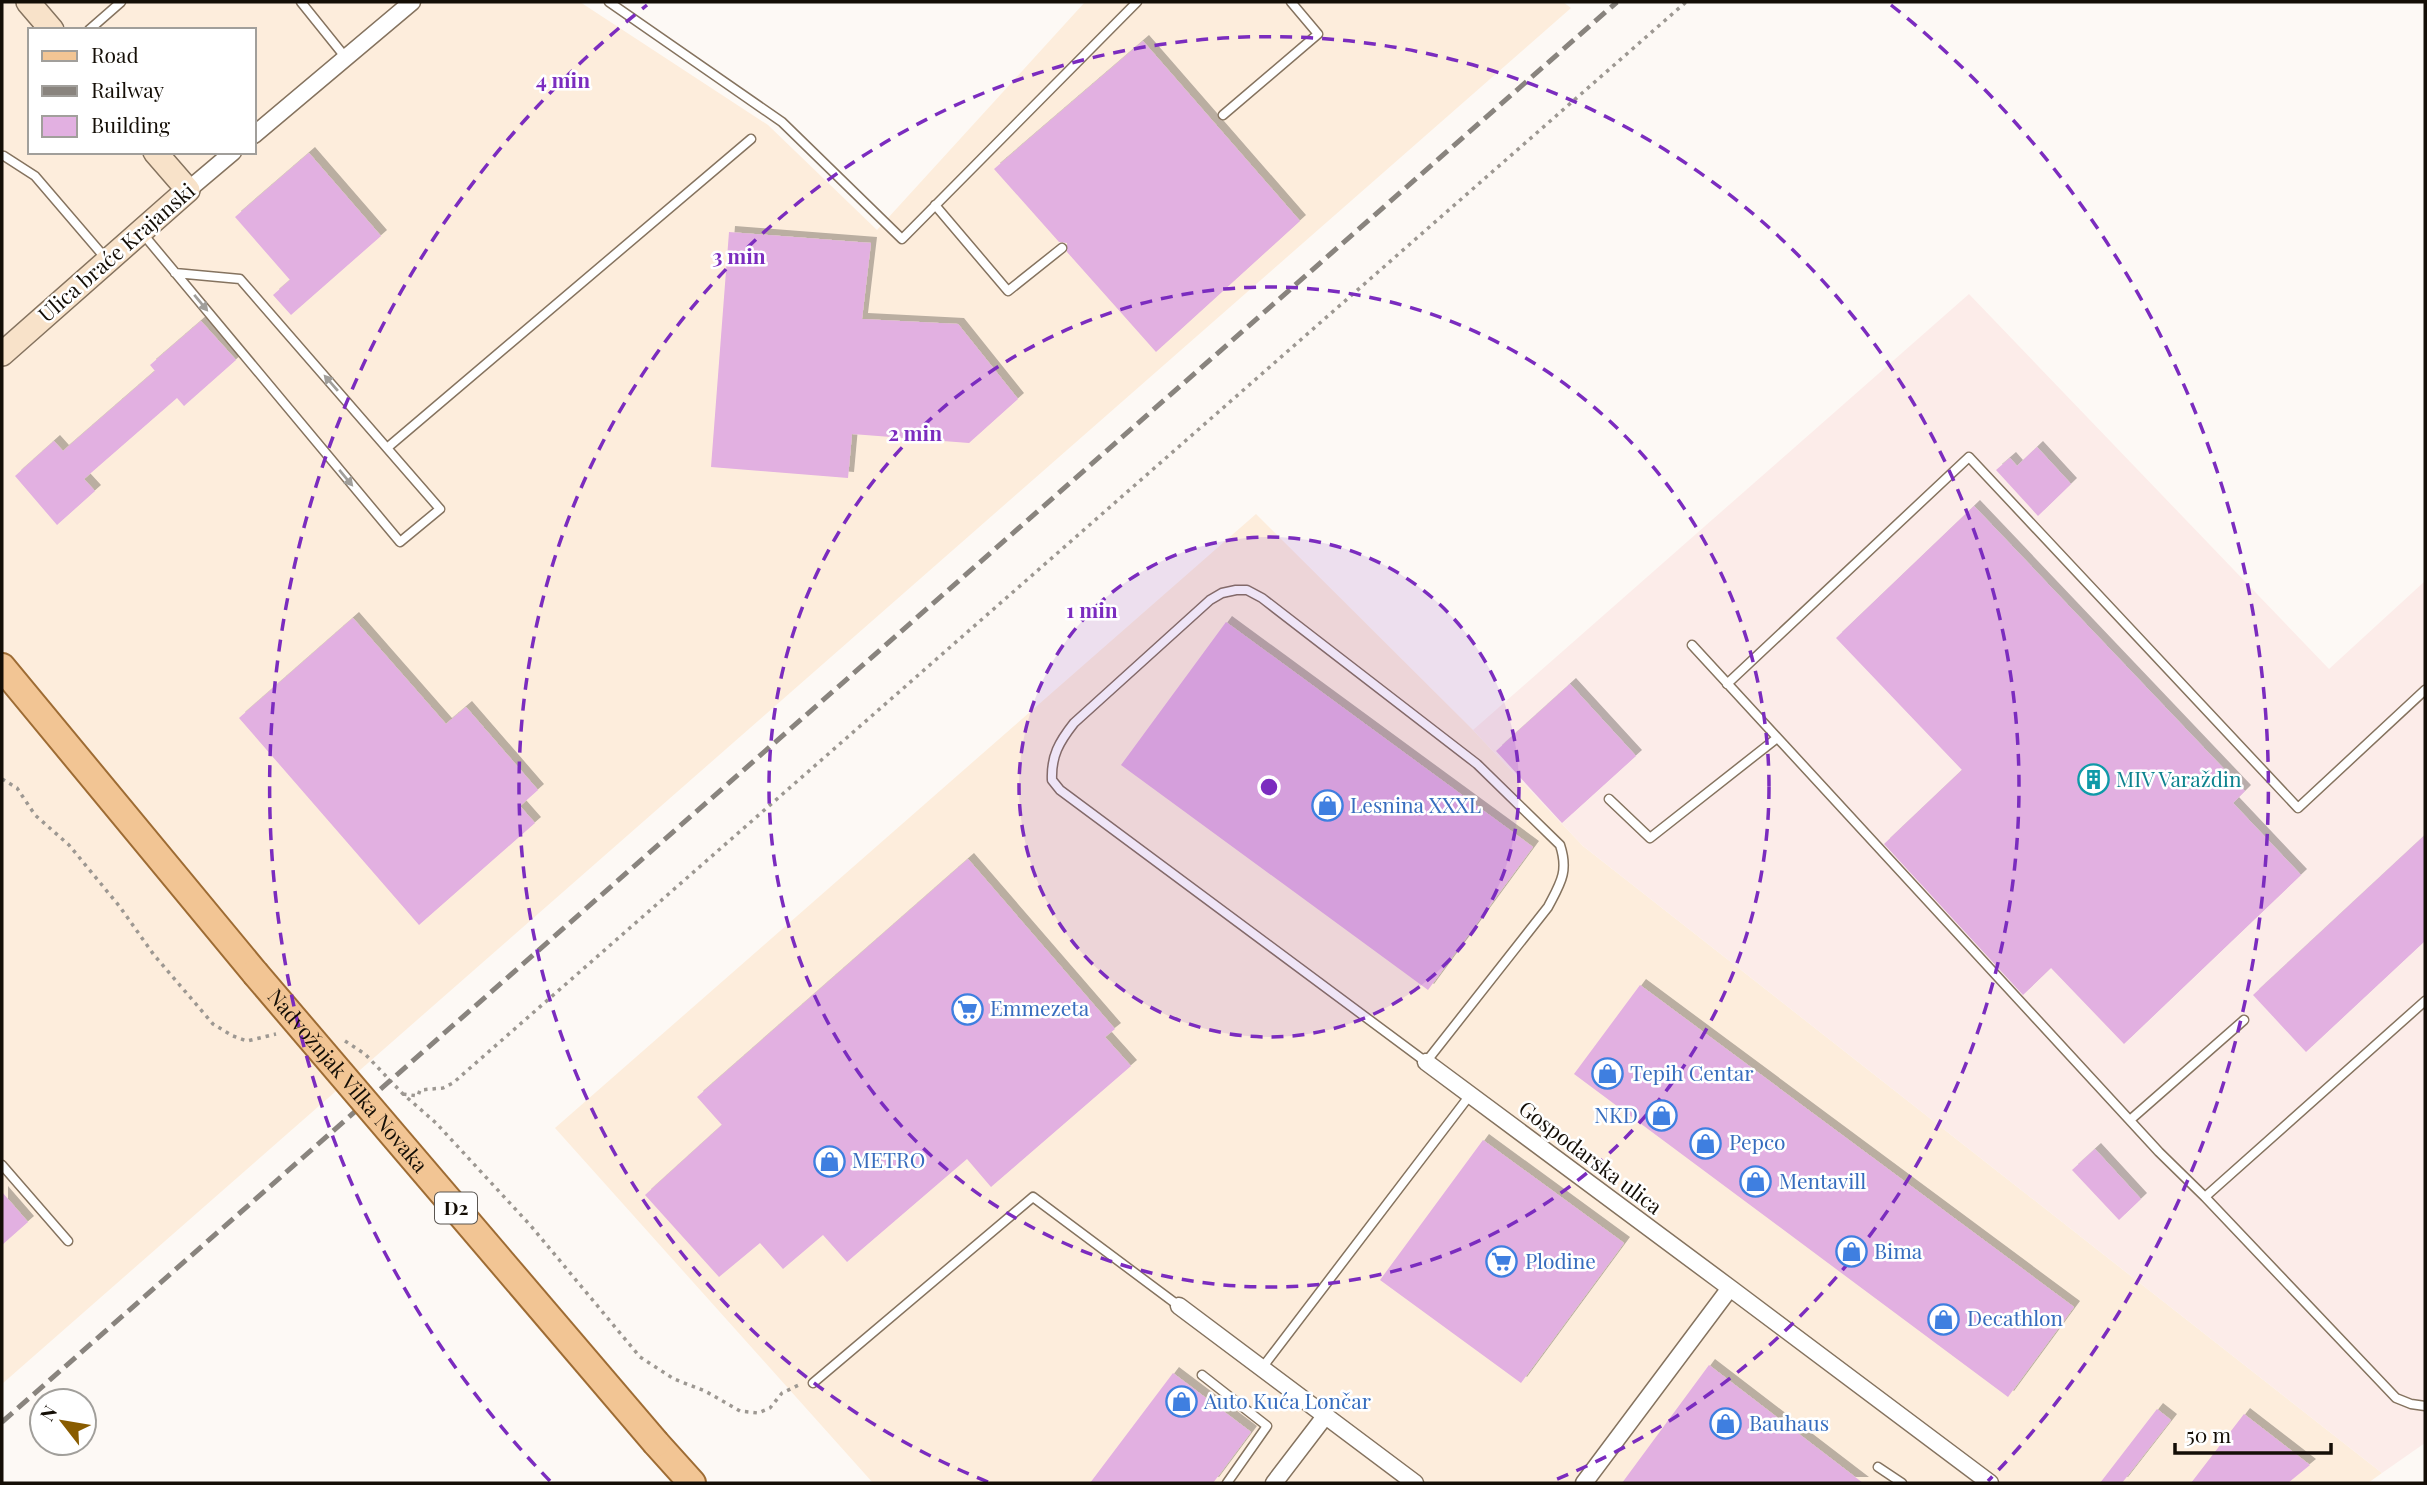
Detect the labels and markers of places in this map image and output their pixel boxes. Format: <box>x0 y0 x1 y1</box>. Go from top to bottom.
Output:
building icon: MIV Varaždin <box>2076 763 2110 797</box>
place label: MIV Varaždin <box>2116 764 2242 792</box>
centre of rings <box>1257 775 1281 799</box>
shop icon: Lesnina XXXL <box>1310 789 1344 823</box>
place label: Lesnina XXXL <box>1350 790 1481 818</box>
supermarket icon: Emmezeta <box>950 992 984 1026</box>
place label: Emmezeta <box>990 993 1090 1021</box>
shop icon: Tepih Centar <box>1590 1057 1624 1091</box>
place label: Tepih Centar <box>1630 1058 1754 1086</box>
shop icon: NKD <box>1644 1099 1678 1133</box>
place label: NKD <box>1594 1100 1638 1128</box>
shop icon: Pepco <box>1689 1126 1723 1160</box>
place label: Pepco <box>1729 1127 1786 1155</box>
shop icon: METRO <box>812 1144 846 1178</box>
place label: METRO <box>852 1145 925 1173</box>
shop icon: Mentavill <box>1739 1165 1773 1199</box>
place label: Mentavill <box>1779 1166 1866 1194</box>
shop icon: Bima <box>1834 1235 1868 1269</box>
place label: Bima <box>1874 1236 1923 1264</box>
supermarket icon: Plodine <box>1485 1245 1519 1279</box>
place label: Plodine <box>1525 1246 1596 1274</box>
shop icon: Decathlon <box>1927 1302 1961 1336</box>
place label: Decathlon <box>1967 1303 2064 1331</box>
shop icon: Auto Kuća Lončar <box>1164 1385 1198 1419</box>
place label: Auto Kuća Lončar <box>1203 1386 1372 1414</box>
shop icon: Bauhaus <box>1709 1407 1743 1441</box>
place label: Bauhaus <box>1749 1408 1829 1436</box>

